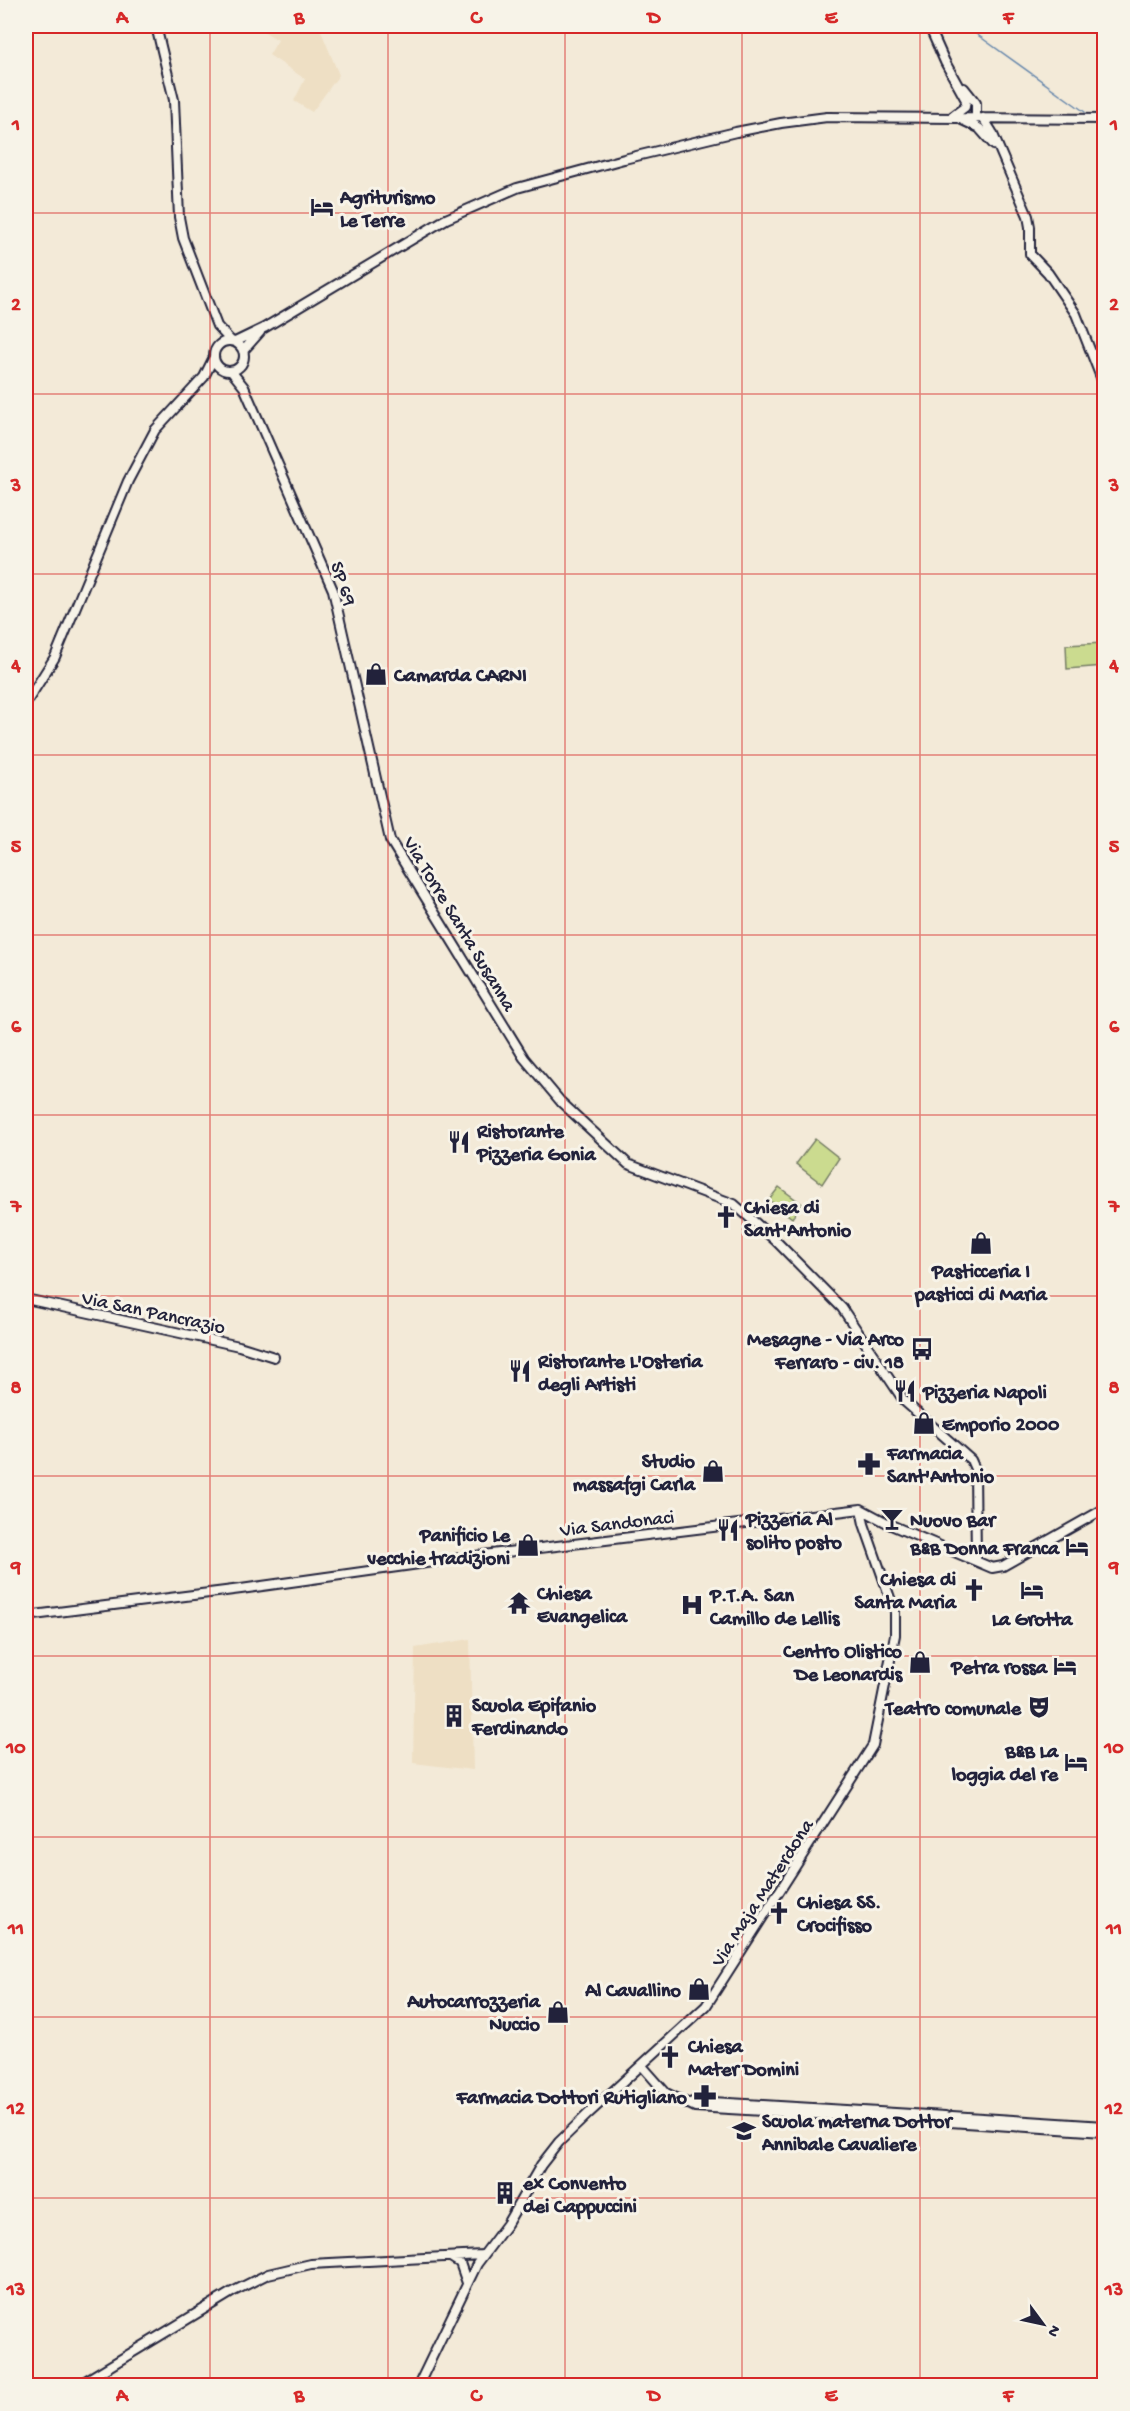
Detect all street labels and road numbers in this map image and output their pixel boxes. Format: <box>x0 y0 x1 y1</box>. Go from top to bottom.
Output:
street label: SP 69 <box>323 559 360 609</box>
street label: Via Torre Santa Susanna <box>396 832 520 1017</box>
street label: Via San Pancrazio <box>78 1288 227 1341</box>
street label: Via Sandonaci <box>558 1507 676 1544</box>
street label: Via Maja Materdona <box>707 1815 821 1973</box>

